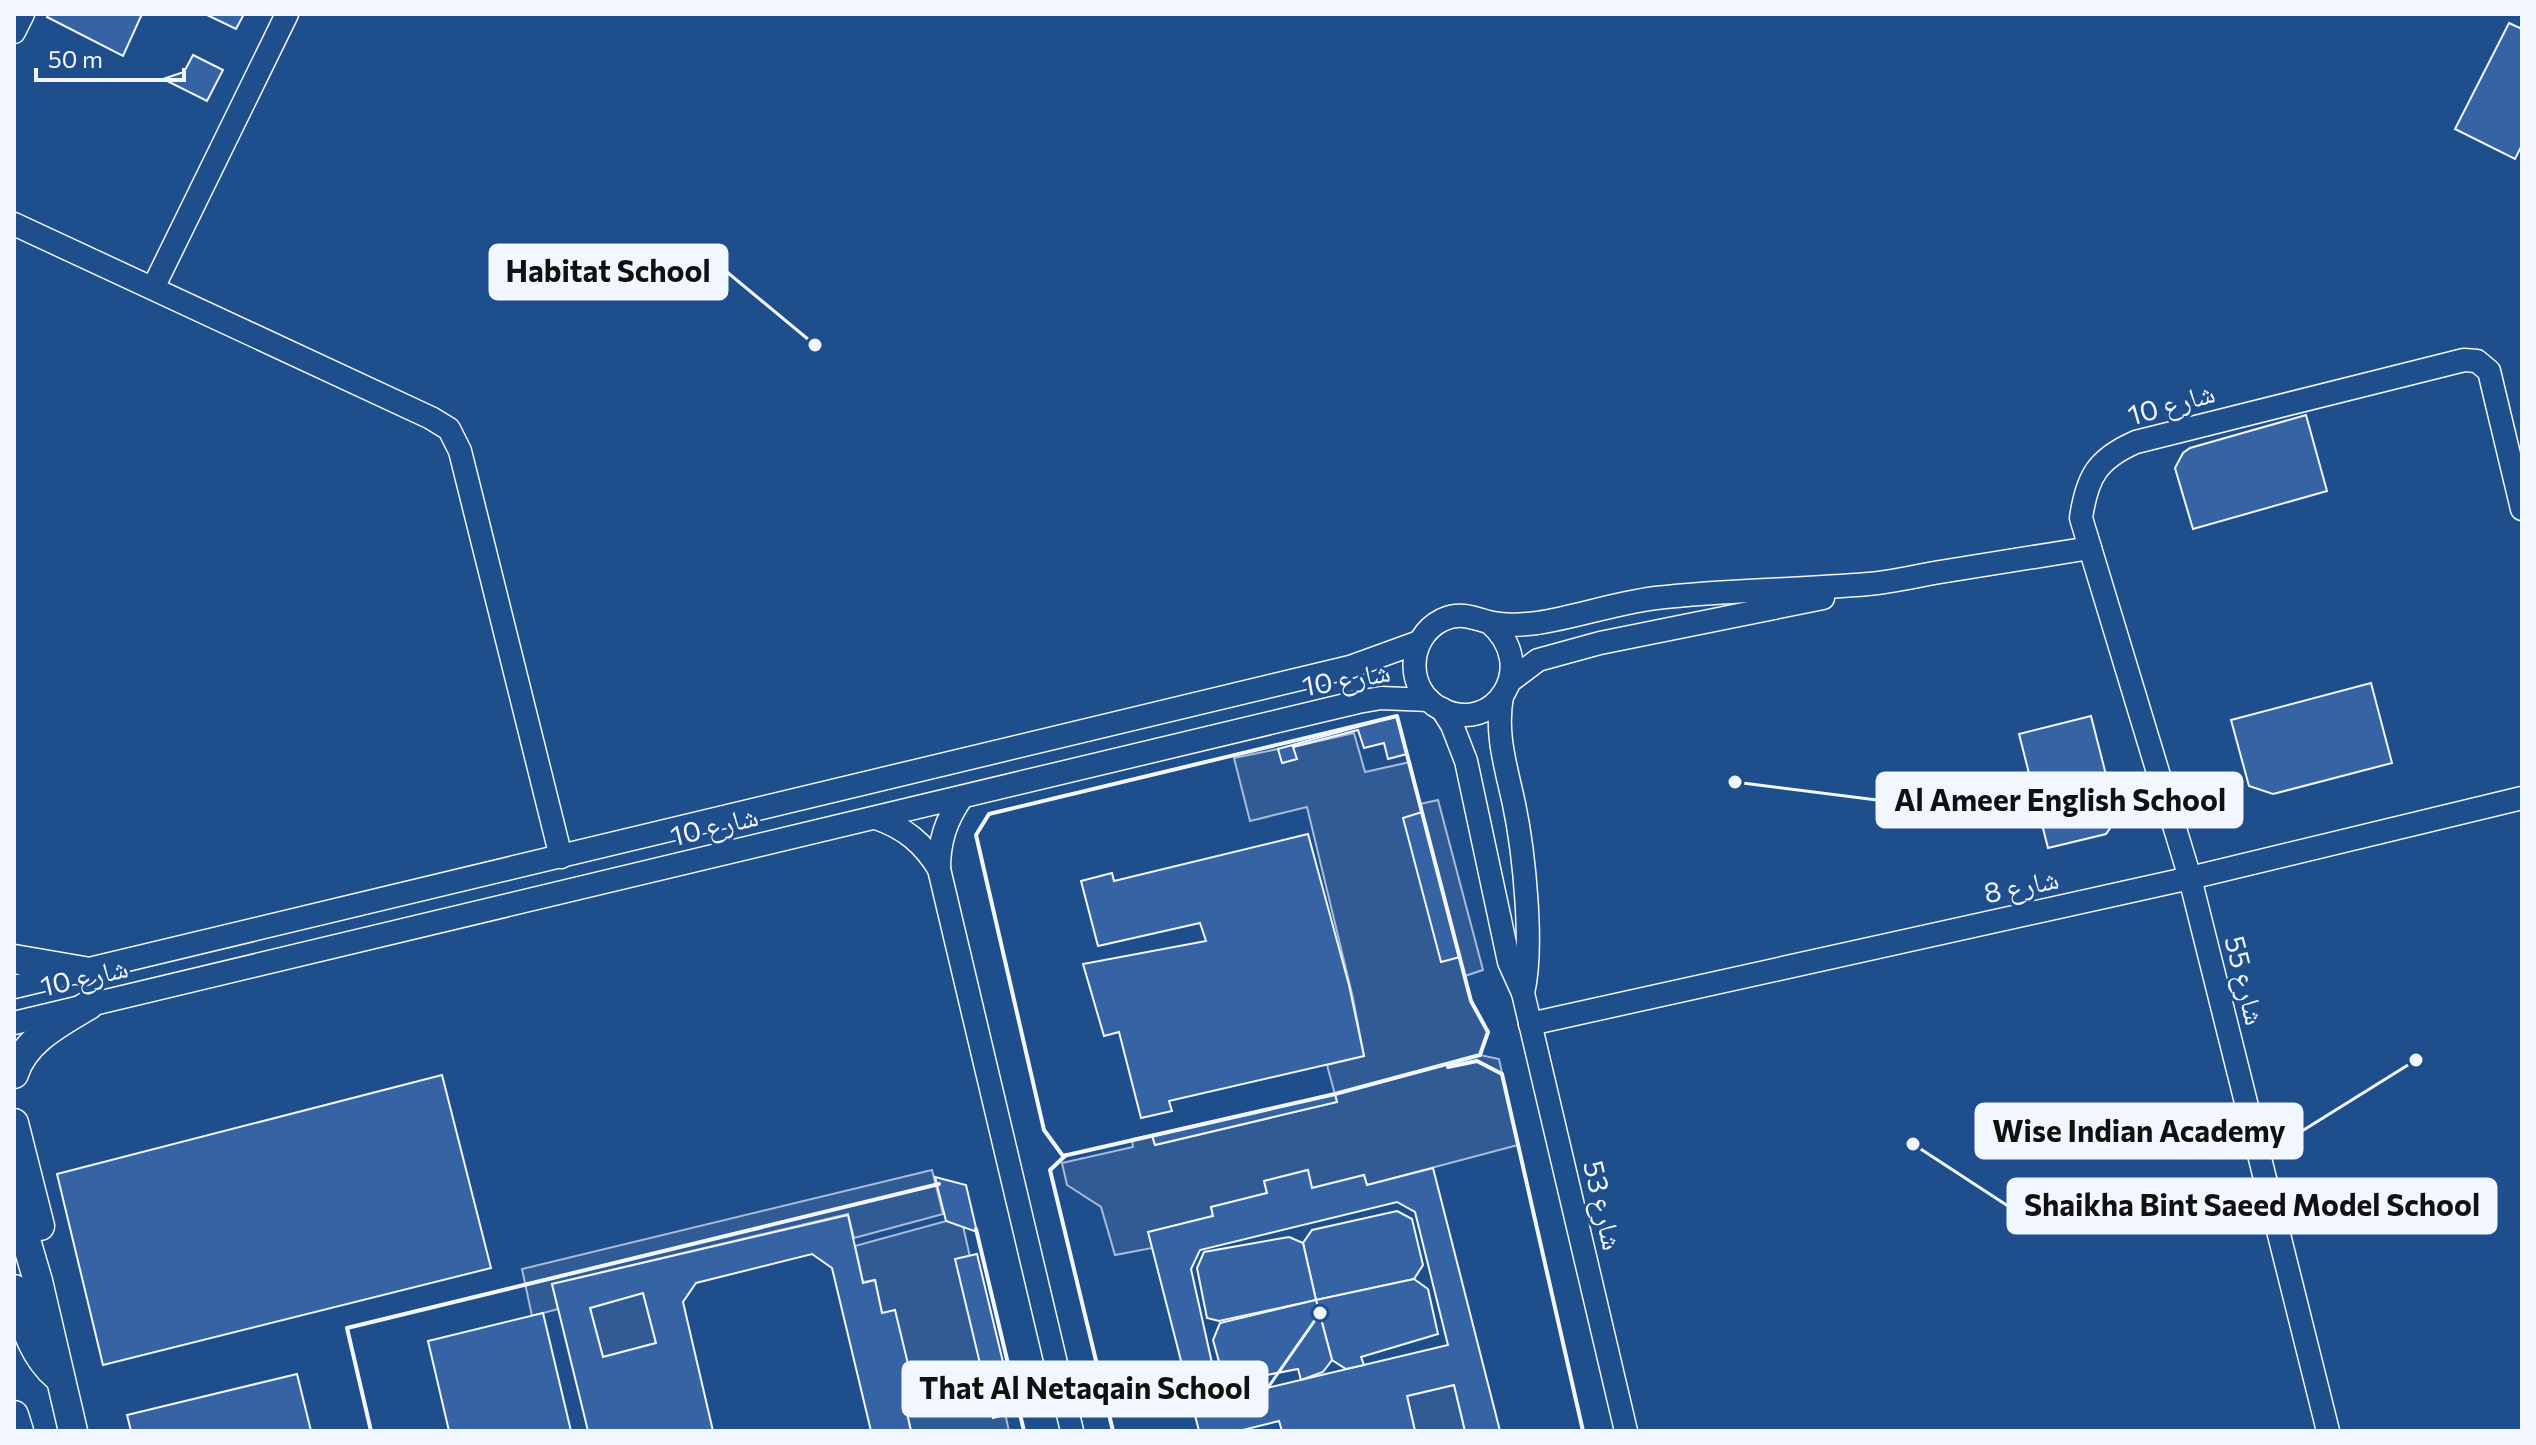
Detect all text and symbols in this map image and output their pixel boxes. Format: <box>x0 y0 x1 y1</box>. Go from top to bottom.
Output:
scale bar <box>36 32 184 82</box>
text: 50 m <box>48 44 103 73</box>
callout: Habitat School <box>490 245 727 299</box>
text: Habitat School <box>505 251 711 288</box>
street label: شارع 10 <box>2124 374 2219 434</box>
street label: شارع 10 <box>1299 654 1393 704</box>
callout: Al Ameer English School <box>1877 773 2242 827</box>
text: Al Ameer English School <box>1894 780 2226 817</box>
street label: شارع 10 <box>667 798 762 854</box>
street label: شارع 8 <box>1980 861 2062 911</box>
street label: شارع 55 <box>2217 932 2273 1029</box>
street label: شارع 10 <box>37 949 132 1005</box>
callout: Wise Indian Academy <box>1976 1104 2302 1158</box>
text: Wise Indian Academy <box>1992 1111 2286 1148</box>
street label: شارع 53 <box>1575 1157 1631 1253</box>
callout: Shaikha Bint Saeed Model School <box>2008 1179 2496 1233</box>
text: Shaikha Bint Saeed Model School <box>2024 1185 2480 1222</box>
callout: That Al Netaqain School <box>903 1362 1267 1416</box>
text: That Al Netaqain School <box>919 1368 1251 1405</box>

